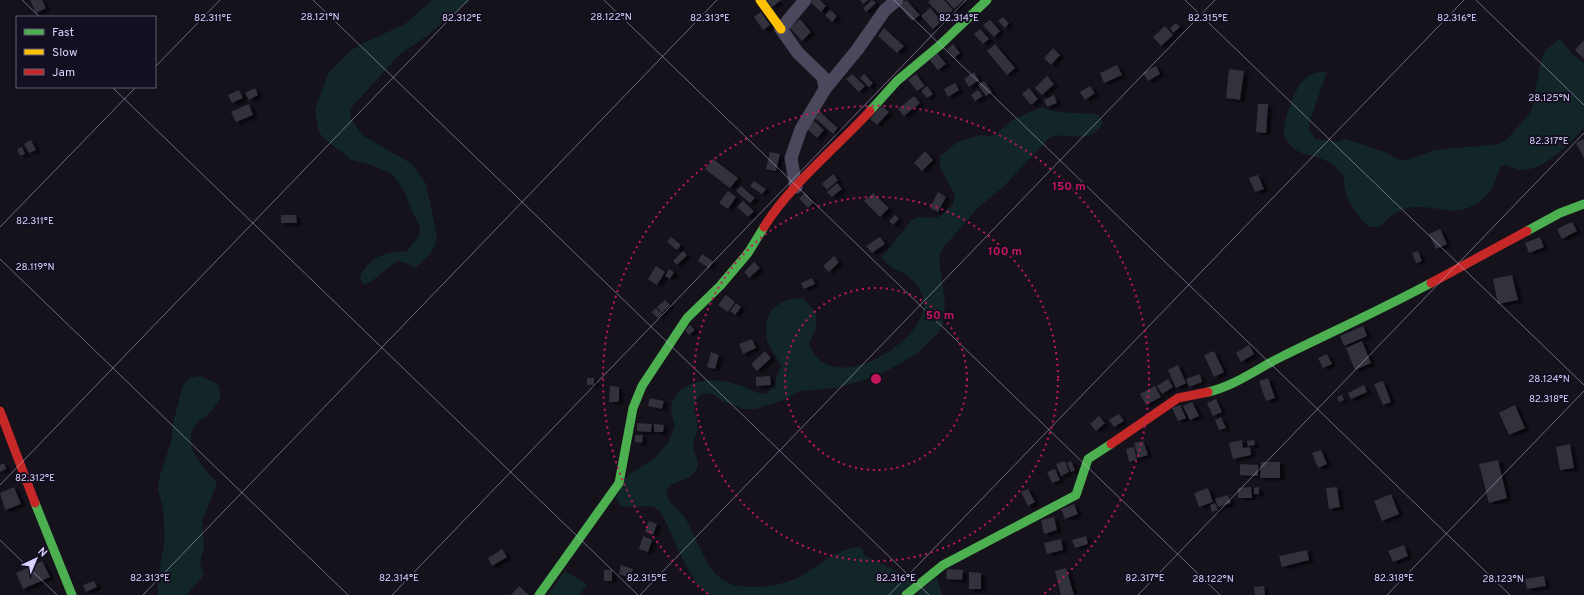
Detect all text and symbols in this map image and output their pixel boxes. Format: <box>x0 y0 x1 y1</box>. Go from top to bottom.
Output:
text: 28.121°N <box>300 11 340 24</box>
text: 28.122°N <box>590 11 632 24</box>
text: 82.311°E <box>194 12 232 25</box>
text: 82.312°E <box>442 12 482 25</box>
text: 82.313°E <box>690 12 730 25</box>
text: 82.314°E <box>939 12 979 25</box>
text: 82.315°E <box>1188 12 1228 25</box>
text: 82.316°E <box>1437 12 1477 25</box>
legend <box>16 16 156 88</box>
text: Fast <box>52 25 74 41</box>
text: Slow <box>52 45 78 61</box>
text: Jam <box>52 65 75 81</box>
text: 28.125°N <box>1528 92 1570 105</box>
text: 82.317°E <box>1529 135 1569 148</box>
text: 150 m <box>1052 179 1086 195</box>
text: 82.311°E <box>16 215 54 228</box>
text: 100 m <box>988 244 1022 260</box>
text: 28.119°N <box>15 261 55 274</box>
text: 50 m <box>926 308 954 324</box>
centre of rings <box>869 372 883 386</box>
text: 28.124°N <box>1528 373 1570 386</box>
text: 82.318°E <box>1529 393 1569 406</box>
text: 82.312°E <box>15 472 55 485</box>
north arrow <box>16 539 56 579</box>
text: N <box>35 545 50 560</box>
text: 82.313°E <box>130 572 170 585</box>
text: 82.314°E <box>379 572 419 585</box>
text: 82.315°E <box>627 572 667 585</box>
text: 82.316°E <box>876 572 916 585</box>
text: 82.317°E <box>1125 572 1165 585</box>
text: 82.318°E <box>1374 572 1414 585</box>
text: 28.122°N <box>1192 573 1234 586</box>
text: 28.123°N <box>1482 573 1524 586</box>

